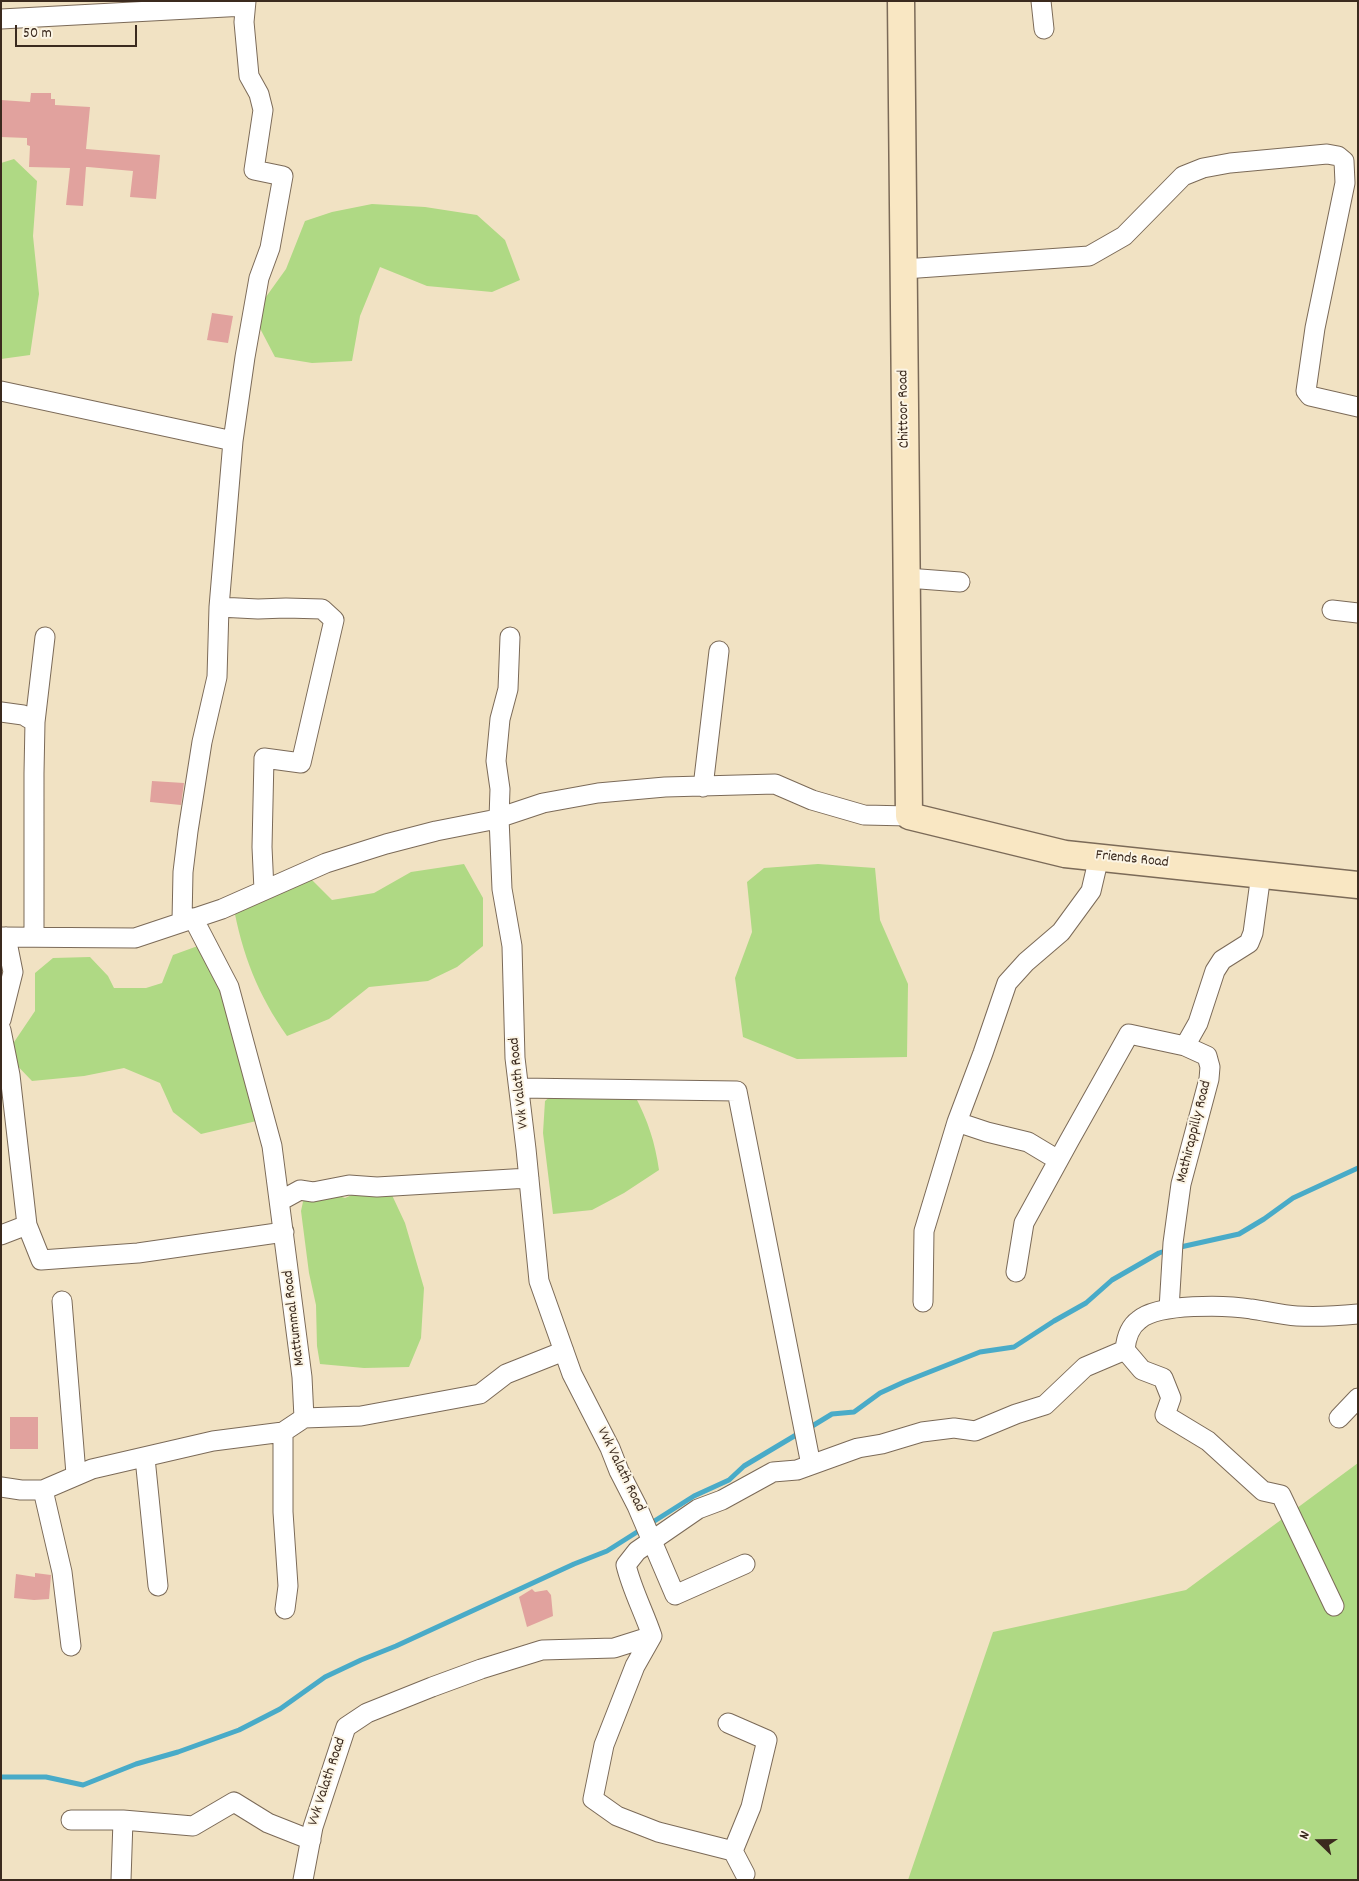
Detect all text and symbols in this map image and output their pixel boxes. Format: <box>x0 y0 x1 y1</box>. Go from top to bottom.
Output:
scale bar <box>18 15 140 47</box>
text: 50 m <box>23 23 52 45</box>
street label: Chittoor Road <box>895 370 915 448</box>
street label: Friends Road <box>1095 847 1169 873</box>
street label: Vvk Valath Road <box>506 1036 534 1130</box>
street label: Mathirappilly Road <box>1174 1079 1216 1185</box>
street label: Mattummal Road <box>280 1269 310 1367</box>
street label: Vvk Valath Road <box>592 1425 648 1515</box>
street label: Vvk Valath Road <box>305 1736 351 1828</box>
north arrow <box>1294 1816 1344 1866</box>
text: N <box>1295 1828 1316 1842</box>

